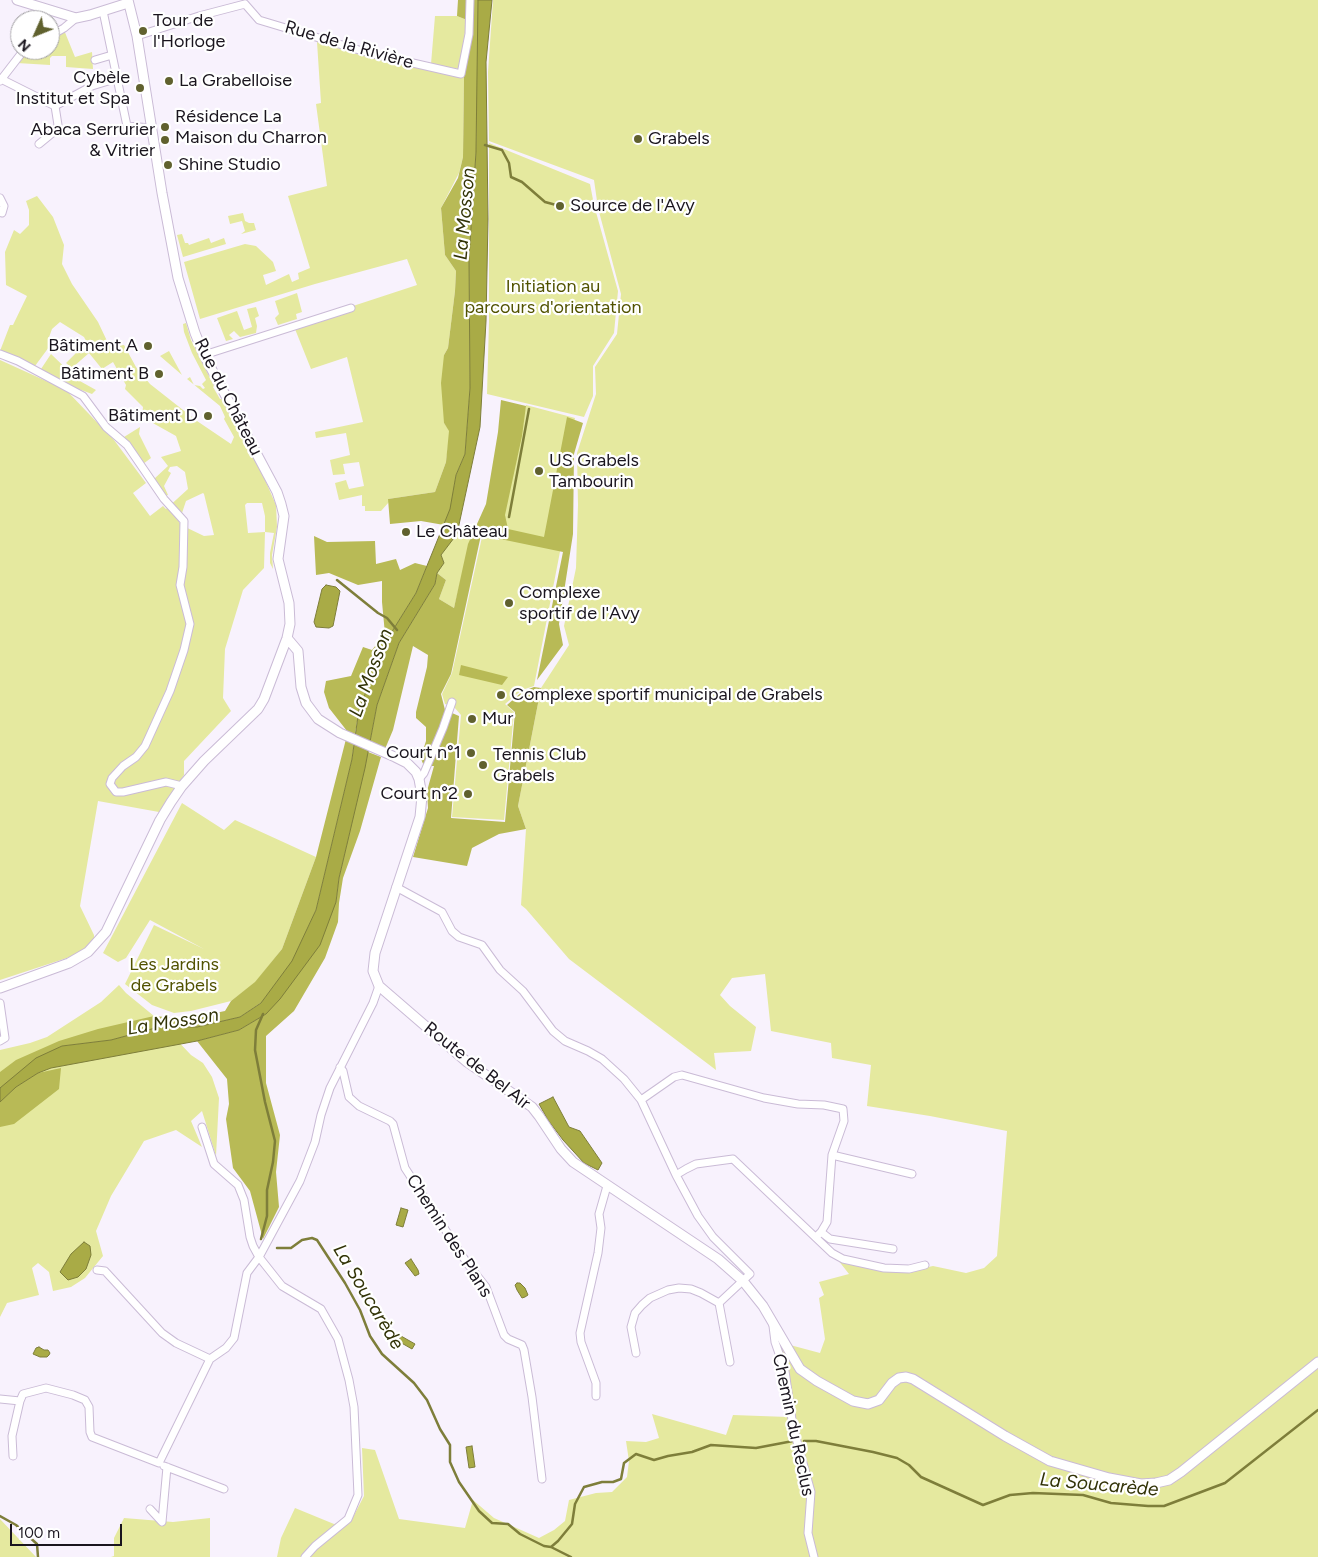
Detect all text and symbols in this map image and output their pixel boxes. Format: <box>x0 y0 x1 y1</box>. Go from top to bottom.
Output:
north arrow <box>10 10 60 60</box>
place label: Tour de l'Horloge <box>153 10 225 52</box>
street label: Rue de la Rivière <box>282 16 416 74</box>
marker: Tour de l'Horloge <box>137 25 149 37</box>
text: N <box>15 35 34 55</box>
place label: Cybèle Institut et Spa <box>16 67 130 110</box>
place label: La Grabelloise <box>179 70 292 92</box>
marker: La Grabelloise <box>163 75 175 87</box>
marker: Cybèle Institut et Spa <box>134 82 146 94</box>
place label: Résidence La Maison du Charron <box>175 106 327 148</box>
place label: Abaca Serrurier & Vitrier <box>30 119 155 162</box>
marker: Résidence La Maison du Charron <box>159 121 171 133</box>
place label: Grabels <box>648 128 710 150</box>
marker: Grabels <box>632 133 644 145</box>
marker: Abaca Serrurier & Vitrier <box>159 134 171 146</box>
place label: Shine Studio <box>178 154 281 176</box>
marker: Shine Studio <box>162 159 174 171</box>
water label: La Mosson <box>450 167 480 261</box>
place label: Source de l'Avy <box>570 195 695 217</box>
marker: Source de l'Avy <box>554 200 566 212</box>
park label: Initiation au parcours d'orientation <box>464 276 642 318</box>
place label: Bâtiment A <box>48 335 138 357</box>
street label: Rue du Château <box>189 335 267 459</box>
marker: Bâtiment A <box>142 340 154 352</box>
place label: Bâtiment B <box>60 363 149 385</box>
marker: Bâtiment B <box>153 368 165 380</box>
place label: Bâtiment D <box>108 405 198 427</box>
marker: Bâtiment D <box>202 410 214 422</box>
place label: US Grabels Tambourin <box>549 450 639 492</box>
marker: US Grabels Tambourin <box>533 465 545 477</box>
place label: Le Château <box>416 521 508 543</box>
marker: Le Château <box>400 526 412 538</box>
place label: Complexe sportif de l'Avy <box>519 582 640 624</box>
marker: Complexe sportif de l'Avy <box>503 597 515 609</box>
water label: La Mosson <box>344 626 398 720</box>
place label: Complexe sportif municipal de Grabels <box>511 684 823 706</box>
marker: Complexe sportif municipal de Grabels <box>495 689 507 701</box>
place label: Mur <box>482 708 513 730</box>
marker: Mur <box>466 713 478 725</box>
place label: Court n°1 <box>386 742 461 764</box>
place label: Tennis Club Grabels <box>493 744 586 786</box>
marker: Court n°1 <box>465 747 477 759</box>
marker: Tennis Club Grabels <box>477 759 489 771</box>
place label: Court n°2 <box>380 783 458 805</box>
marker: Court n°2 <box>462 788 474 800</box>
park label: Les Jardins de Grabels <box>129 954 219 996</box>
water label: La Mosson <box>126 1004 220 1040</box>
street label: Route de Bel Air <box>419 1018 535 1114</box>
street label: Chemin des Plans <box>401 1171 497 1301</box>
water label: La Soucarède <box>328 1240 408 1354</box>
street label: Chemin du Reclus <box>767 1352 819 1498</box>
water label: La Soucarède <box>1039 1468 1159 1502</box>
scale bar <box>12 1514 125 1546</box>
text: 100 m <box>18 1524 60 1542</box>

